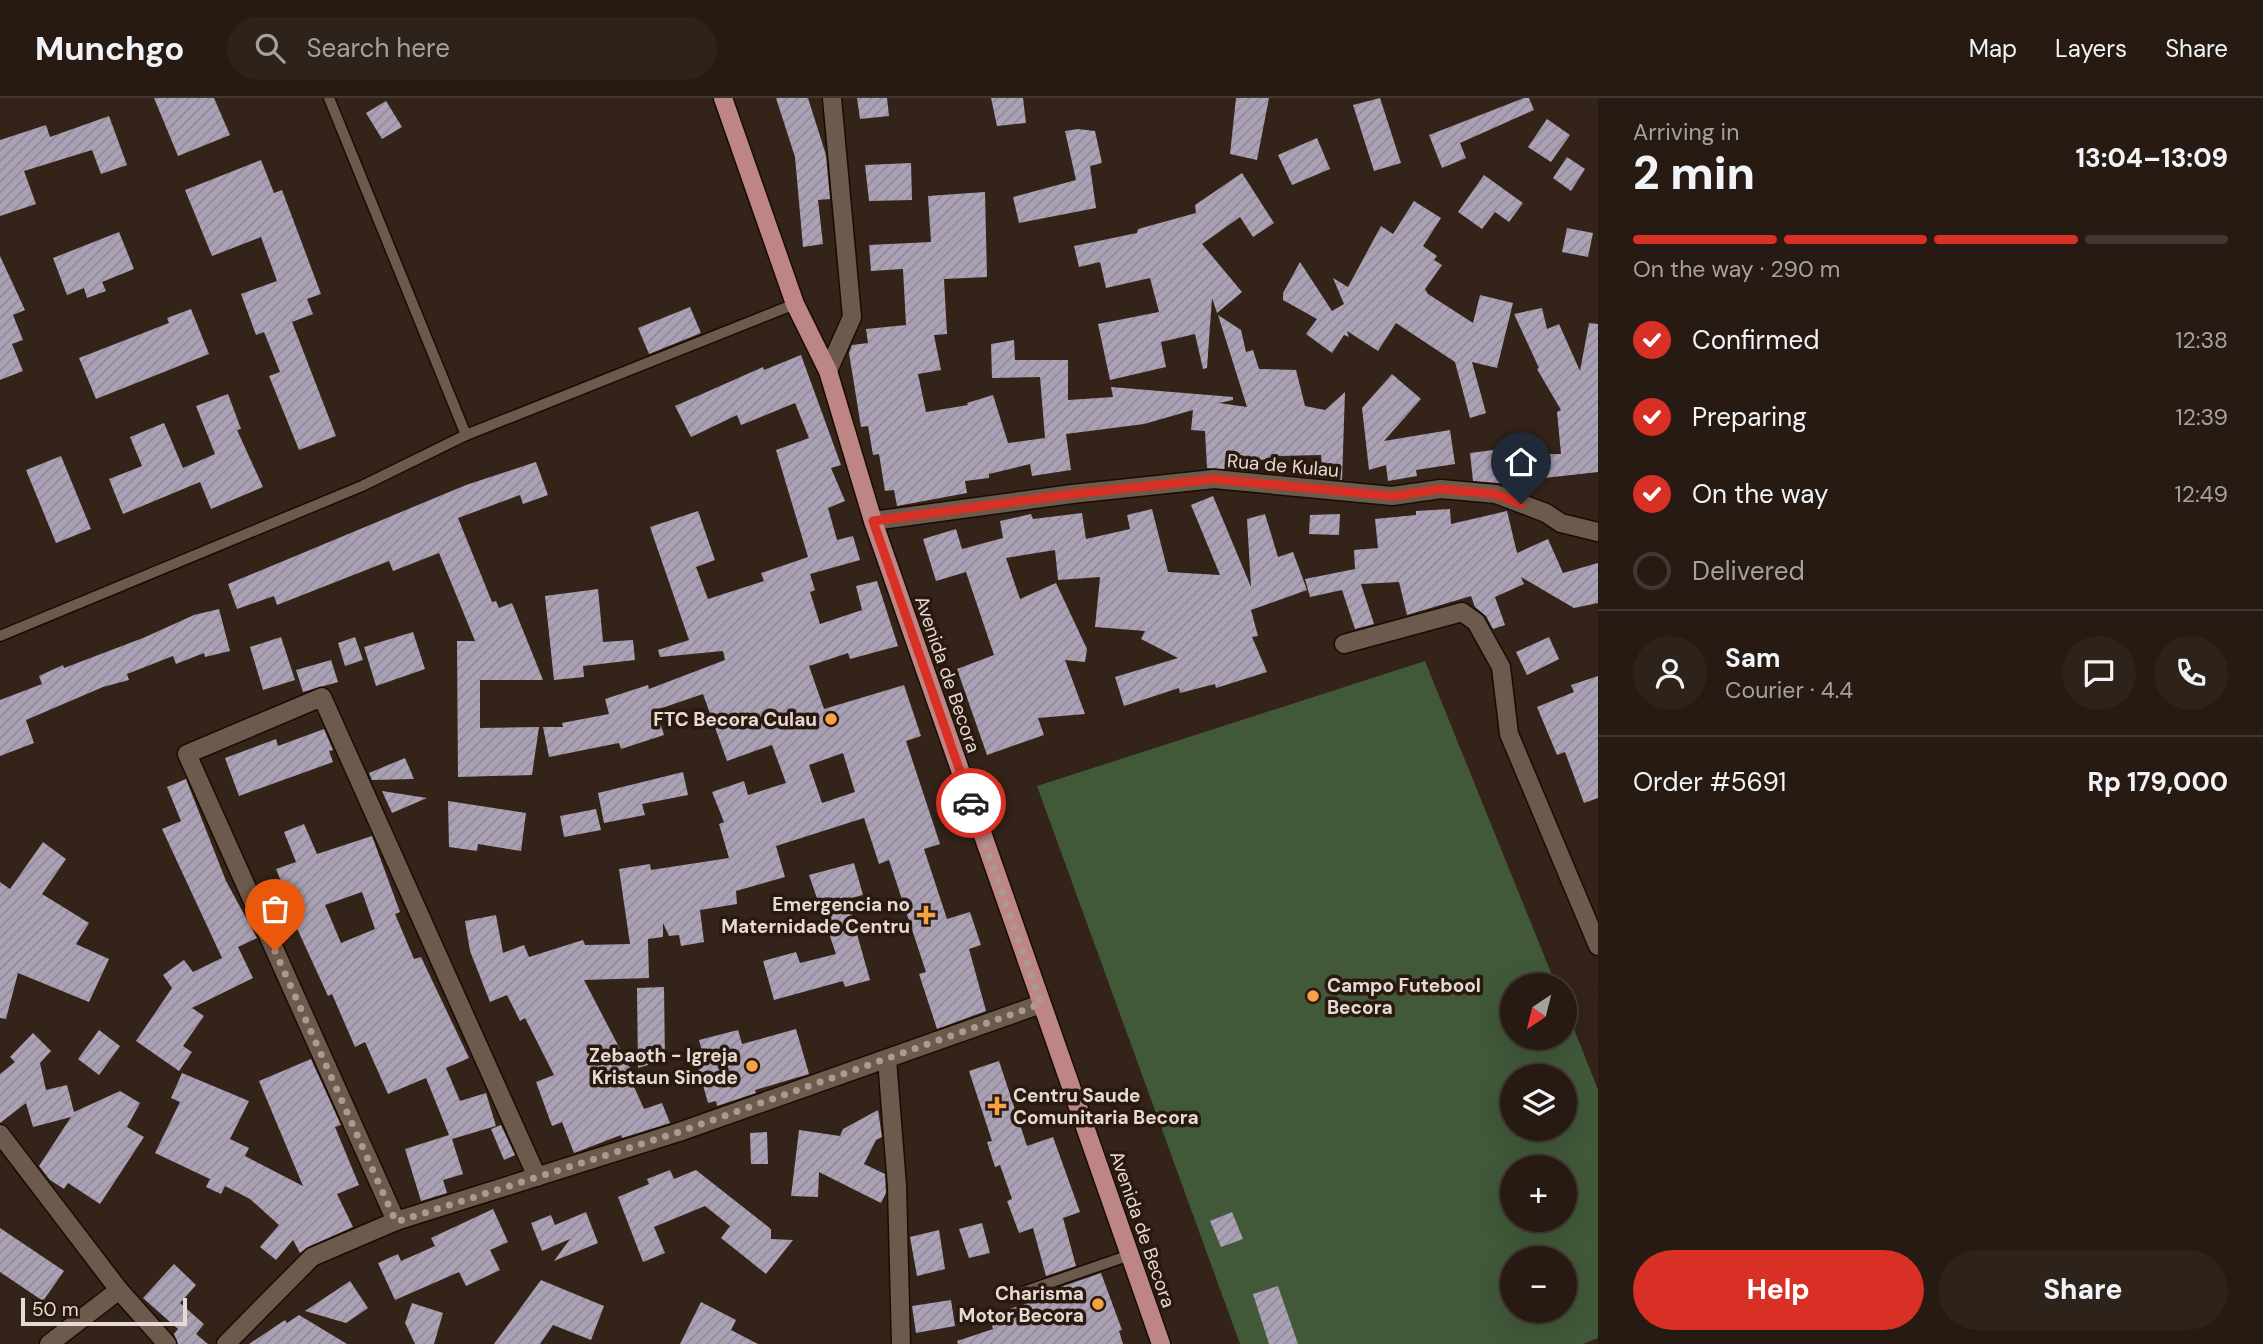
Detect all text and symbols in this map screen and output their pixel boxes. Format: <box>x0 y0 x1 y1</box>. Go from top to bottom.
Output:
search box <box>227 17 717 80</box>
text: Munchgo <box>35 27 185 70</box>
icon: search <box>251 29 289 67</box>
text: Search here <box>307 31 450 65</box>
text: Map <box>1969 33 2017 64</box>
text: Layers <box>2055 33 2127 64</box>
text: Share <box>2165 33 2228 64</box>
text: Arriving in <box>1633 117 1739 147</box>
text: 13:04–13:09 <box>2075 141 2228 175</box>
text: 2 min <box>1633 143 1755 203</box>
text: On the way · 290 m <box>1633 254 1840 284</box>
icon: check <box>1633 321 1671 359</box>
text: Confirmed <box>1692 323 1819 357</box>
text: 12:38 <box>2175 325 2228 355</box>
icon: check <box>1633 398 1671 436</box>
text: Preparing <box>1692 400 1807 434</box>
text: 12:39 <box>2176 402 2228 432</box>
pin <box>1491 432 1551 504</box>
icon: home <box>1502 443 1540 481</box>
street label: Rua de Kulau <box>1226 448 1340 483</box>
icon: check <box>1633 475 1671 513</box>
text: On the way <box>1692 477 1828 511</box>
text: 12:49 <box>2175 479 2228 509</box>
text: Delivered <box>1692 554 1805 588</box>
street label: Avenida de Becora <box>909 592 986 756</box>
button: person <box>1633 636 1707 710</box>
button: chat <box>2062 636 2136 710</box>
button: phone <box>2154 636 2228 710</box>
text: Sam <box>1725 641 1780 675</box>
text: Courier · 4.4 <box>1725 675 1853 705</box>
place label: FTC Becora Culau <box>653 707 817 732</box>
marker: FTC Becora Culau <box>823 711 839 727</box>
text: Order #5691 <box>1633 765 1786 799</box>
text: Rp 179,000 <box>2087 765 2228 799</box>
courier <box>936 768 1006 838</box>
icon: car <box>952 784 990 822</box>
pin <box>245 879 305 951</box>
icon: bag <box>256 890 294 928</box>
place label: Emergencia no Maternidade Centru <box>721 892 910 939</box>
marker: Emergencia no Maternidade Centru <box>916 905 936 925</box>
place label: Campo Futebool Becora <box>1327 973 1481 1020</box>
north arrow <box>1500 973 1577 1050</box>
map controls <box>1500 973 1577 1323</box>
marker: Campo Futebool Becora <box>1305 988 1321 1004</box>
place label: Zebaoth - Igreja Kristaun Sinode <box>589 1043 738 1090</box>
marker: Zebaoth - Igreja Kristaun Sinode <box>744 1058 760 1074</box>
button: layers <box>1500 1064 1577 1141</box>
place label: Centru Saude Comunitaria Becora <box>1013 1083 1199 1130</box>
marker: Centru Saude Comunitaria Becora <box>987 1096 1007 1116</box>
street label: Avenida de Becora <box>1104 1147 1181 1311</box>
button: + <box>1500 1155 1577 1232</box>
button: − <box>1500 1246 1577 1323</box>
button: Help <box>1633 1250 1924 1330</box>
button: Share <box>1938 1250 2228 1330</box>
place label: Charisma Motor Becora <box>959 1281 1084 1328</box>
scale bar <box>21 1295 187 1327</box>
marker: Charisma Motor Becora <box>1090 1296 1106 1312</box>
text: 50 m <box>32 1297 79 1322</box>

